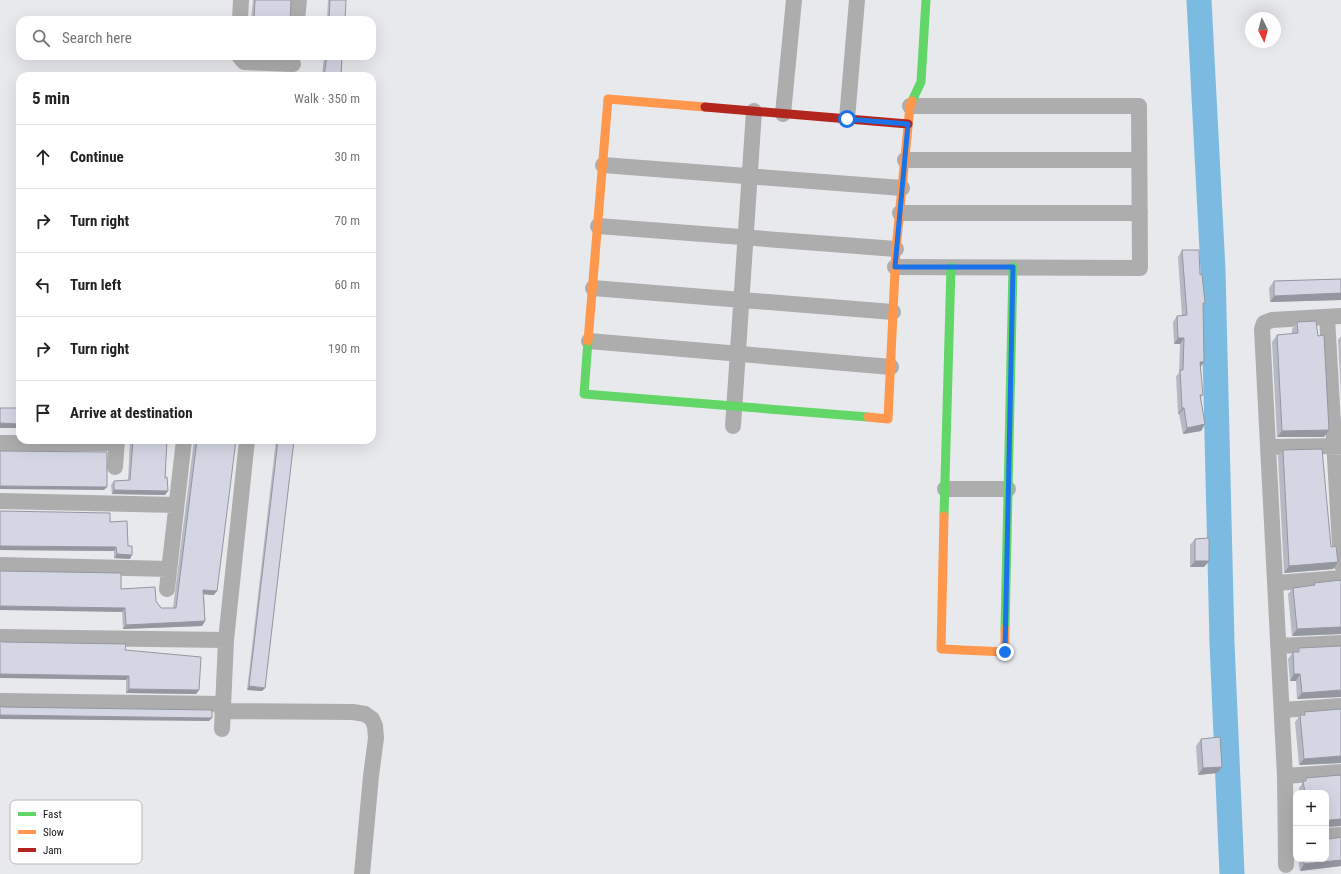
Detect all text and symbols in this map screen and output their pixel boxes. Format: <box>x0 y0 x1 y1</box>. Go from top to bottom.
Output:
north arrow <box>1245 12 1281 48</box>
search box <box>16 16 376 60</box>
icon: search <box>30 27 52 49</box>
text: Search here <box>62 29 132 47</box>
text: 5 min <box>32 88 70 108</box>
text: Walk · 350 m <box>294 91 360 106</box>
route start <box>838 110 856 128</box>
icon: ahead <box>32 146 54 168</box>
text: Continue <box>70 148 124 166</box>
text: 30 m <box>334 149 360 164</box>
icon: right <box>32 210 54 232</box>
text: Turn right <box>70 212 129 230</box>
text: 70 m <box>334 213 360 228</box>
icon: left <box>32 274 54 296</box>
text: Turn left <box>70 276 121 294</box>
text: 60 m <box>334 277 360 292</box>
icon: right <box>32 338 54 360</box>
text: Turn right <box>70 340 129 358</box>
text: 190 m <box>328 341 360 356</box>
icon: arrive <box>32 402 54 424</box>
text: Arrive at destination <box>70 404 193 422</box>
route end <box>996 643 1014 661</box>
map controls <box>1293 790 1329 862</box>
button: + <box>1293 790 1329 826</box>
legend <box>10 800 142 864</box>
text: Fast <box>43 808 62 821</box>
text: Slow <box>43 826 64 839</box>
button: − <box>1293 826 1329 862</box>
text: Jam <box>43 844 62 857</box>

